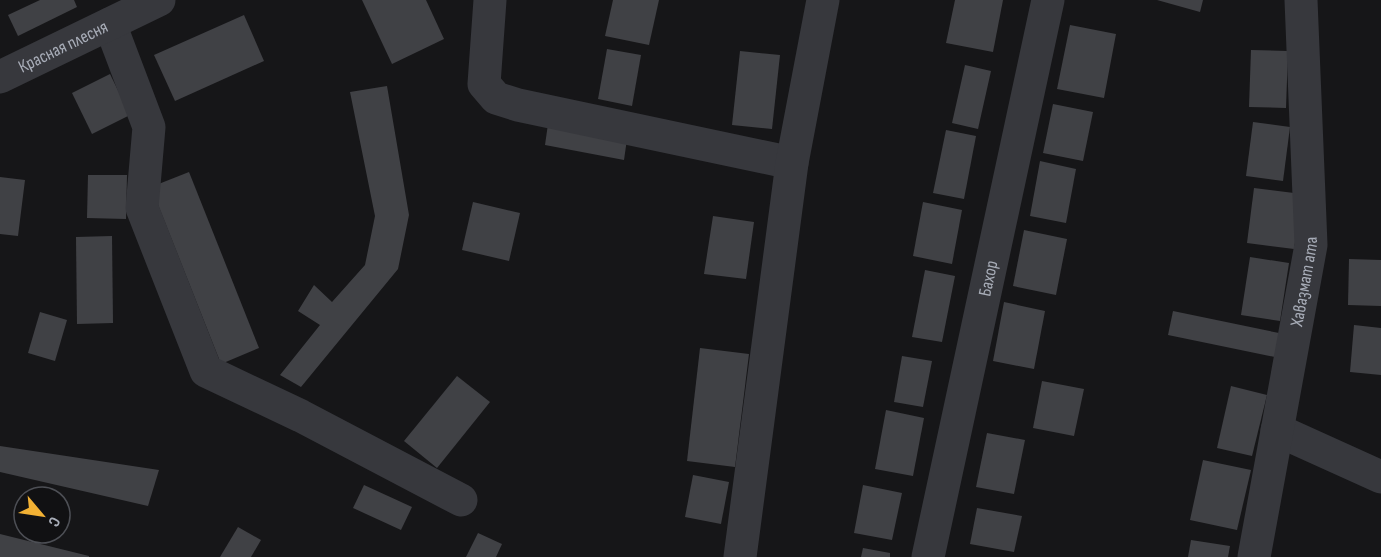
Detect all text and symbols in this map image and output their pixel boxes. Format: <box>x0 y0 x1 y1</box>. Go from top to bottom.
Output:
street label: Красная плесня <box>15 16 111 78</box>
street label: Хавазмат ата <box>1286 236 1322 329</box>
street label: Бахор <box>974 259 1003 298</box>
north arrow <box>12 485 72 545</box>
text: С <box>44 513 64 530</box>

